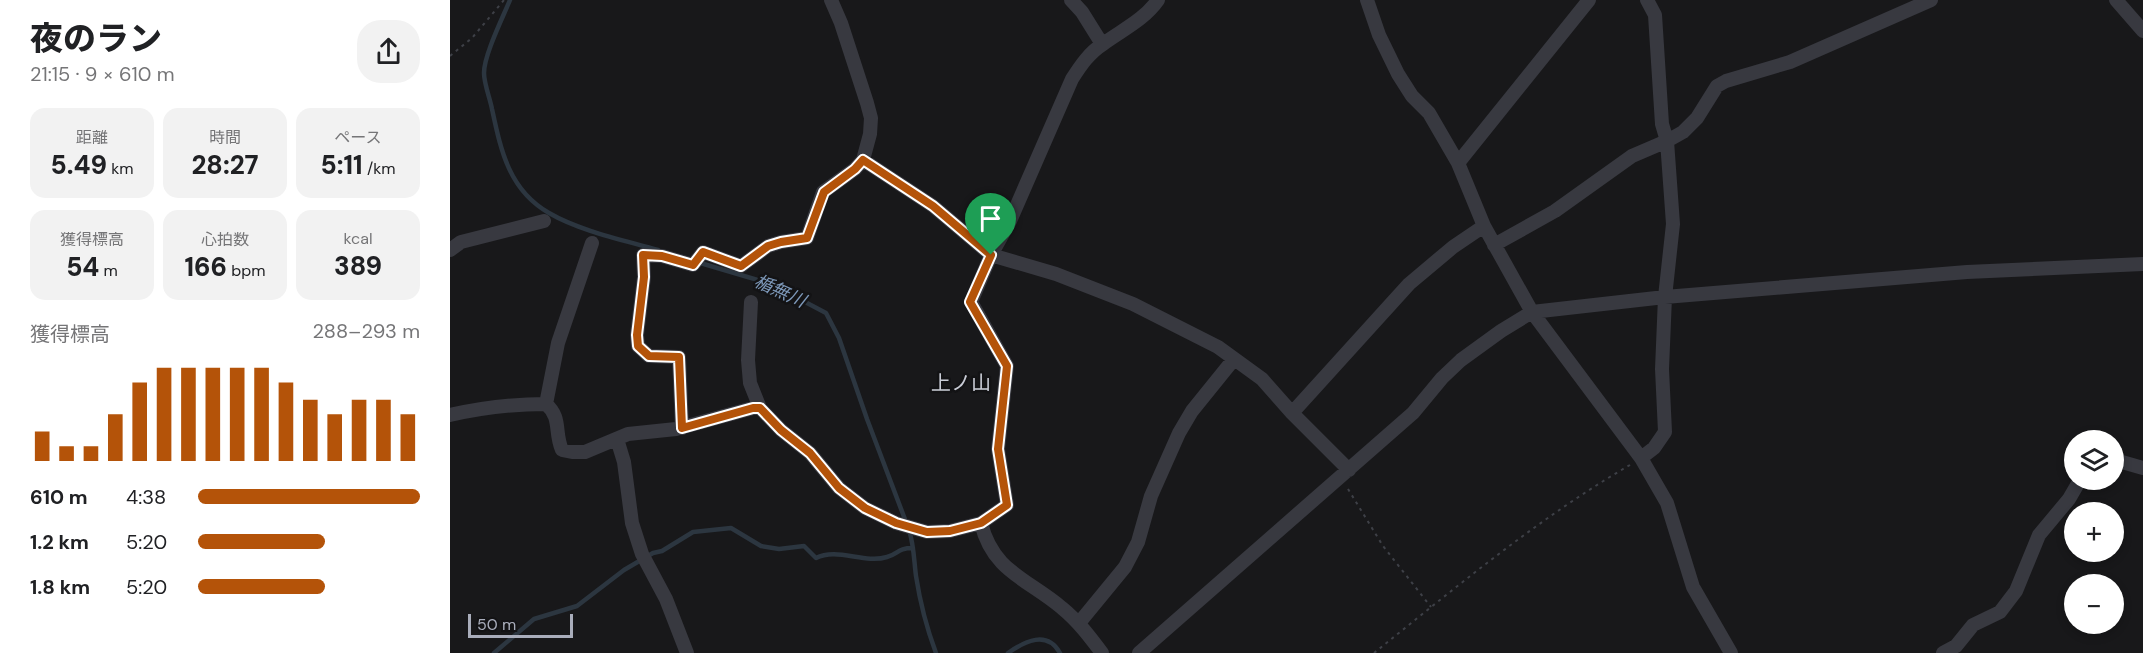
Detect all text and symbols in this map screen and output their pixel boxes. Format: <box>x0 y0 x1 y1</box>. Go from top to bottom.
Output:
text: 夜のラン <box>30 17 162 60</box>
button: share <box>357 20 420 83</box>
text: 21:15 · 9 × 610 m <box>30 61 175 87</box>
text: 距離 <box>76 127 108 148</box>
text: 時間 <box>209 127 241 148</box>
text: ペース <box>334 127 382 148</box>
text: 5.49 <box>50 148 107 182</box>
text: 28:27 <box>192 148 258 182</box>
text: 5:11 <box>320 148 363 182</box>
text: km <box>107 158 134 179</box>
text: /km <box>363 158 396 179</box>
pin <box>965 193 1016 255</box>
icon: arrive <box>974 202 1007 235</box>
text: kcal <box>344 228 372 249</box>
text: 獲得標高 <box>60 229 124 250</box>
text: 心拍数 <box>201 229 249 250</box>
text: 389 <box>334 249 382 283</box>
text: 54 <box>66 250 99 284</box>
text: 166 <box>184 250 227 284</box>
text: m <box>99 260 118 281</box>
text: bpm <box>227 260 266 281</box>
water label: 楯無川 <box>750 269 811 314</box>
text: 288–293 m <box>313 318 420 344</box>
text: 獲得標高 <box>30 321 110 347</box>
district label: 上ノ山 <box>931 370 991 396</box>
map controls <box>2064 430 2124 634</box>
button: layers <box>2064 430 2124 490</box>
text: 610 m <box>30 484 88 510</box>
text: 4:38 <box>126 484 166 510</box>
button: + <box>2064 502 2124 562</box>
text: 1.2 km <box>30 529 89 555</box>
text: 5:20 <box>126 529 167 555</box>
text: 1.8 km <box>30 574 90 600</box>
text: 5:20 <box>126 574 167 600</box>
button: − <box>2064 574 2124 634</box>
scale bar <box>468 611 573 638</box>
text: 50 m <box>477 614 516 635</box>

